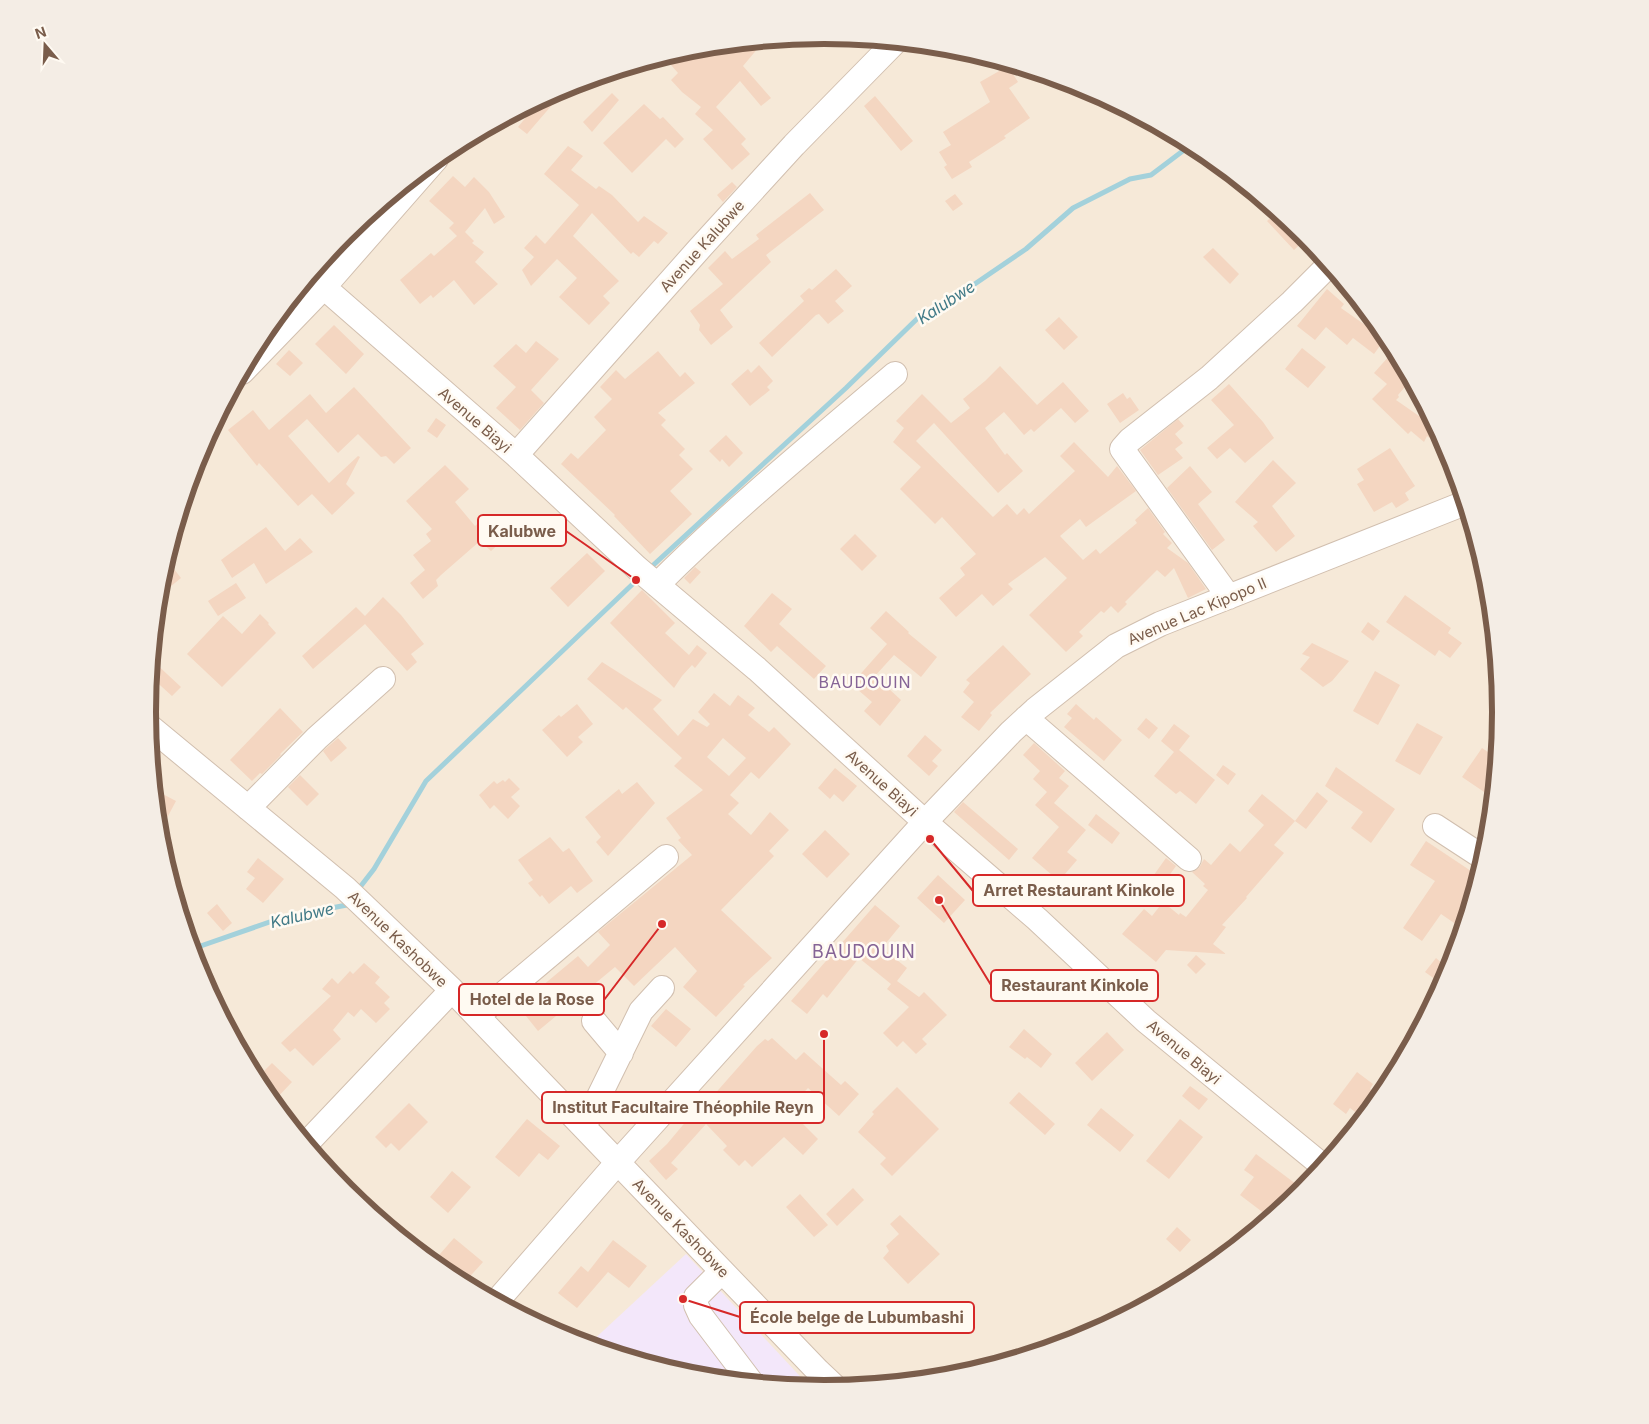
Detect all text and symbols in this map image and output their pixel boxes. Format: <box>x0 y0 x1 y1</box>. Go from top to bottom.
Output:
north arrow <box>20 20 70 70</box>
text: N <box>33 22 48 42</box>
street label: Avenue Kalubwe <box>656 196 748 296</box>
water label: Kalubwe <box>913 276 979 328</box>
street label: Avenue Biayi <box>435 383 515 457</box>
callout: Kalubwe <box>478 515 566 546</box>
text: Kalubwe <box>488 521 556 541</box>
street label: Avenue Lac Kipopo II <box>1125 573 1269 649</box>
district label: BAUDOUIN <box>818 672 912 692</box>
street label: Avenue Biayi <box>842 746 922 820</box>
callout: Arret Restaurant Kinkole <box>973 875 1184 906</box>
text: Arret Restaurant Kinkole <box>983 880 1175 900</box>
street label: Avenue Kashobwe <box>344 887 452 991</box>
water label: Kalubwe <box>268 898 336 932</box>
district label: BAUDOUIN <box>812 941 916 962</box>
callout: Restaurant Kinkole <box>991 970 1158 1001</box>
text: Restaurant Kinkole <box>1001 975 1149 995</box>
callout: Hotel de la Rose <box>459 984 604 1015</box>
text: Hotel de la Rose <box>470 989 594 1009</box>
street label: Avenue Biayi <box>1143 1016 1225 1088</box>
callout: Institut Facultaire Théophile Reyn <box>542 1092 824 1123</box>
text: Institut Facultaire Théophile Reyn <box>552 1097 814 1117</box>
street label: Avenue Kashobwe <box>629 1174 733 1282</box>
callout: École belge de Lubumbashi <box>740 1302 974 1333</box>
text: École belge de Lubumbashi <box>750 1307 964 1327</box>

